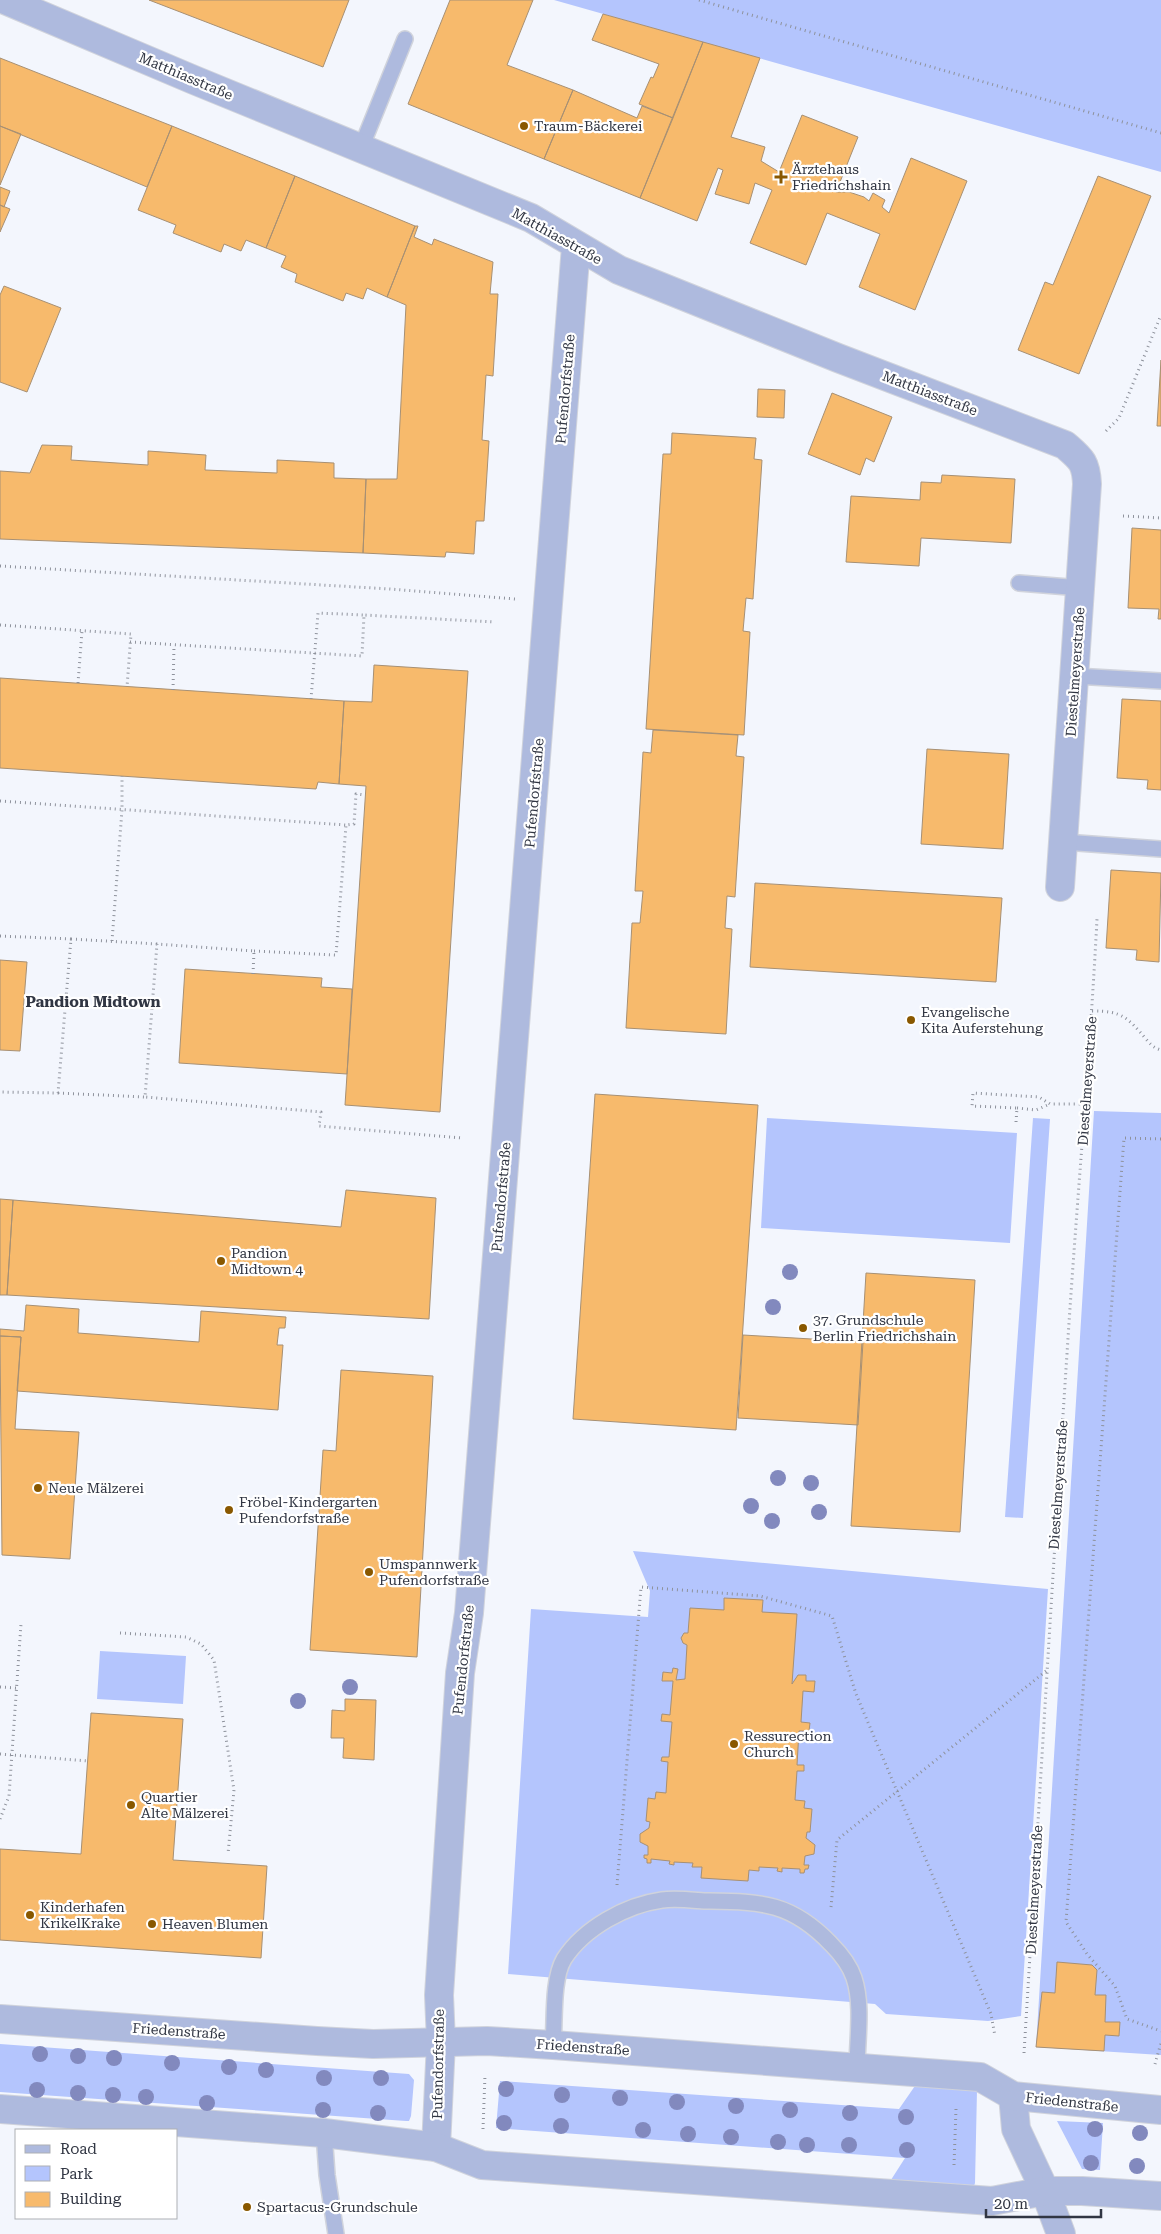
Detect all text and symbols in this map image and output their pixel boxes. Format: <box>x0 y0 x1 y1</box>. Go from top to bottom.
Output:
street label: Matthiasstraße <box>137 49 236 103</box>
place label: Traum-Bäckerei <box>534 118 643 134</box>
marker: Traum-Bäckerei <box>518 120 530 132</box>
place label: Ärztehaus Friedrichshain <box>792 161 891 193</box>
marker: Ärztehaus Friedrichshain <box>774 170 788 184</box>
street label: Matthiasstraße <box>509 205 605 267</box>
street label: Pufendorfstraße <box>552 333 578 445</box>
street label: Matthiasstraße <box>880 368 980 419</box>
street label: Diestelmeyerstraße <box>1062 606 1088 737</box>
street label: Pufendorfstraße <box>521 737 547 849</box>
district label: Pandion Midtown <box>25 993 161 1011</box>
place label: Evangelische Kita Auferstehung <box>921 1004 1043 1036</box>
marker: Evangelische Kita Auferstehung <box>905 1014 917 1026</box>
street label: Diestelmeyerstraße <box>1074 1015 1100 1146</box>
street label: Pufendorfstraße <box>488 1141 514 1253</box>
place label: Pandion Midtown 4 <box>231 1245 303 1277</box>
marker: Pandion Midtown 4 <box>215 1255 227 1267</box>
place label: 37. Grundschule Berlin Friedrichshain <box>813 1312 956 1344</box>
marker: 37. Grundschule Berlin Friedrichshain <box>797 1322 809 1334</box>
street label: Diestelmeyerstraße <box>1045 1419 1071 1550</box>
place label: Neue Mälzerei <box>48 1480 144 1496</box>
marker: Neue Mälzerei <box>32 1482 44 1494</box>
place label: Fröbel-Kindergarten Pufendorfstraße <box>239 1494 378 1526</box>
marker: Fröbel-Kindergarten Pufendorfstraße <box>223 1504 235 1516</box>
place label: Umspannwerk Pufendorfstraße <box>379 1556 490 1588</box>
marker: Umspannwerk Pufendorfstraße <box>363 1566 375 1578</box>
street label: Pufendorfstraße <box>449 1604 477 1716</box>
place label: Ressurection Church <box>744 1728 832 1760</box>
marker: Ressurection Church <box>728 1738 740 1750</box>
place label: Quartier Alte Mälzerei <box>141 1789 229 1821</box>
marker: Quartier Alte Mälzerei <box>125 1799 137 1811</box>
street label: Diestelmeyerstraße <box>1023 1824 1045 1955</box>
place label: Kinderhafen KrikelKrake <box>40 1899 125 1931</box>
marker: Kinderhafen KrikelKrake <box>24 1909 36 1921</box>
place label: Heaven Blumen <box>162 1916 268 1932</box>
marker: Heaven Blumen <box>146 1918 158 1930</box>
street label: Pufendorfstraße <box>429 2008 447 2119</box>
street label: Friedenstraße <box>132 2020 226 2042</box>
street label: Friedenstraße <box>536 2036 630 2058</box>
street label: Friedenstraße <box>1025 2089 1120 2115</box>
legend <box>15 2129 178 2219</box>
text: Road <box>60 2140 97 2158</box>
text: Park <box>60 2165 94 2183</box>
scale bar <box>986 2186 1101 2218</box>
text: Building <box>60 2190 122 2208</box>
text: 20 m <box>994 2195 1029 2213</box>
place label: Spartacus-Grundschule <box>257 2199 418 2215</box>
marker: Spartacus-Grundschule <box>241 2201 253 2213</box>

